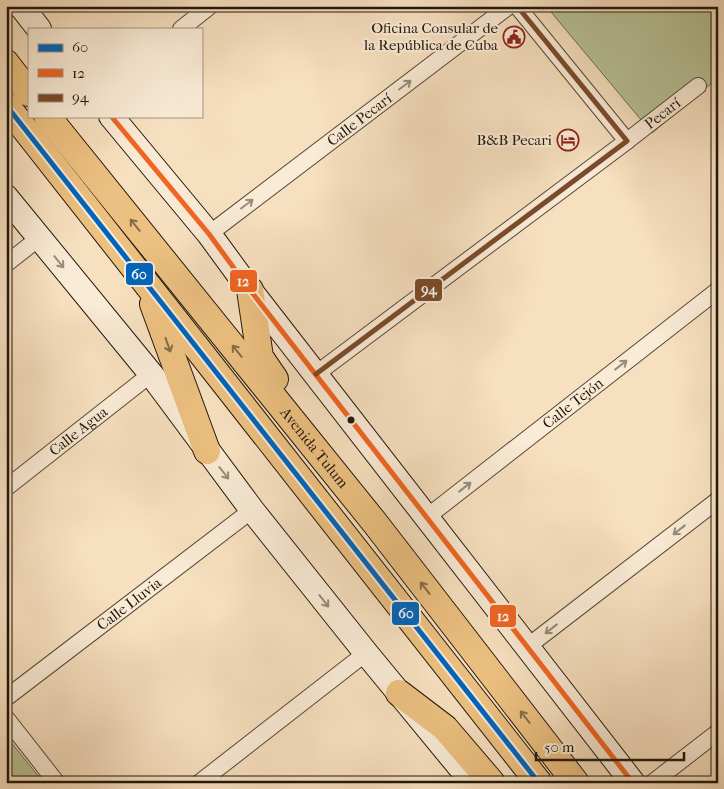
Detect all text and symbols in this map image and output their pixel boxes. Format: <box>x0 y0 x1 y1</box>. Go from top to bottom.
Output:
place label: Oficina Consular de la República de Cuba <box>363 19 499 54</box>
public building icon: Oficina Consular de la República de Cuba <box>502 25 526 49</box>
legend <box>28 28 202 118</box>
text: 60 <box>72 38 88 56</box>
text: 12 <box>72 64 85 82</box>
one-way arrow <box>398 80 412 90</box>
text: 94 <box>72 88 90 106</box>
street label: Calle Pecarí <box>324 89 396 150</box>
street label: Pecarí <box>641 94 685 133</box>
hotel icon: B&B Pecari <box>556 128 580 152</box>
place label: B&B Pecari <box>476 131 553 149</box>
one-way arrow <box>240 199 253 210</box>
one-way arrow <box>129 219 140 232</box>
one-way arrow <box>53 256 64 269</box>
line badge: 60 <box>125 262 154 286</box>
text: 60 <box>131 266 147 283</box>
line badge: 12 <box>229 269 258 293</box>
text: 12 <box>237 273 249 290</box>
line badge: 94 <box>414 278 443 302</box>
text: 94 <box>420 281 437 298</box>
one-way arrow <box>164 336 173 352</box>
one-way arrow <box>231 345 242 358</box>
one-way arrow <box>614 360 627 371</box>
street label: Calle Tejón <box>539 374 607 433</box>
street label: Calle Agua <box>45 402 112 460</box>
street label: Avenida Tulum <box>276 403 353 492</box>
unlabelled marker <box>346 415 356 425</box>
one-way arrow <box>218 466 229 479</box>
one-way arrow <box>459 481 472 492</box>
one-way arrow <box>673 524 686 535</box>
street label: Calle Lluvia <box>93 573 166 634</box>
one-way arrow <box>420 582 431 595</box>
one-way arrow <box>319 594 330 607</box>
line badge: 60 <box>391 601 420 626</box>
line badge: 12 <box>489 604 517 628</box>
text: 60 <box>398 605 414 622</box>
text: 12 <box>497 608 509 625</box>
one-way arrow <box>544 624 557 635</box>
one-way arrow <box>519 711 530 724</box>
scale bar <box>536 729 684 761</box>
text: 50 m <box>544 738 575 756</box>

